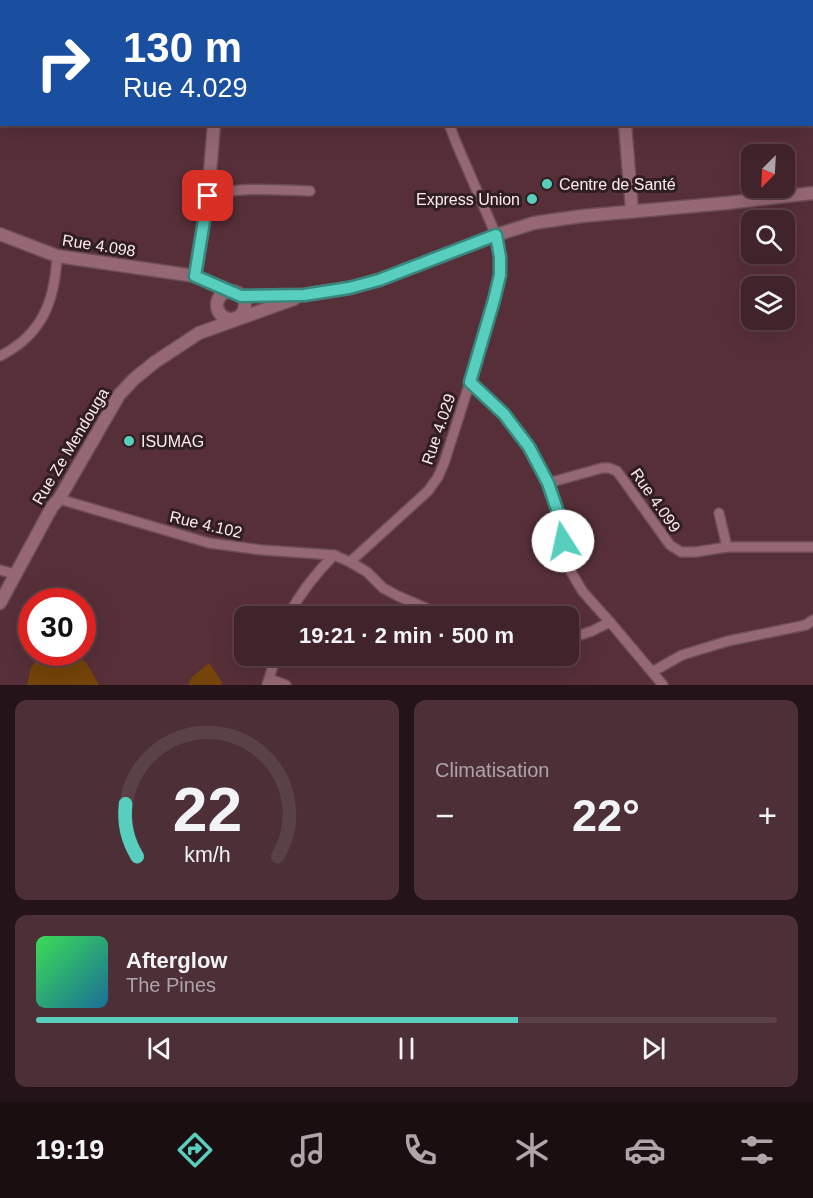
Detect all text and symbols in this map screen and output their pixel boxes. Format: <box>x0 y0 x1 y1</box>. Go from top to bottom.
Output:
icon: right <box>24 24 102 102</box>
text: 130 m <box>123 24 242 71</box>
text: Rue 4.029 <box>123 73 248 103</box>
north arrow <box>741 144 795 198</box>
map controls <box>741 144 795 330</box>
pin <box>182 170 233 221</box>
place label: Centre de Santé <box>559 176 676 193</box>
marker: Centre de Santé <box>540 177 554 191</box>
icon: arrive <box>191 179 224 212</box>
place label: Express Union <box>416 191 520 208</box>
marker: Express Union <box>525 192 539 206</box>
button: search <box>741 210 795 264</box>
street label: Rue 4.098 <box>61 231 137 260</box>
button: layers <box>741 276 795 330</box>
street label: Rue Ze Mendouga <box>29 385 112 507</box>
street label: Rue 4.029 <box>418 391 459 467</box>
place label: ISUMAG <box>141 433 204 450</box>
marker: ISUMAG <box>122 434 136 448</box>
street label: Rue 4.099 <box>627 465 684 535</box>
street label: Rue 4.102 <box>168 508 244 541</box>
position arrow <box>531 509 595 573</box>
speed limit sign: 30 <box>18 588 96 666</box>
text: 19:21 · 2 min · 500 m <box>299 623 514 648</box>
text: Climatisation <box>435 759 549 781</box>
text: 22 <box>172 775 242 844</box>
text: 22° <box>572 790 640 841</box>
text: − <box>435 797 454 834</box>
text: + <box>758 797 777 834</box>
text: km/h <box>184 843 230 867</box>
text: Afterglow <box>126 948 227 973</box>
text: The Pines <box>126 974 216 996</box>
icon: previous <box>143 1032 176 1065</box>
icon: pause <box>390 1032 423 1065</box>
icon: next <box>637 1032 670 1065</box>
icon: directions <box>174 1129 216 1171</box>
icon: music <box>287 1129 329 1171</box>
icon: phone <box>399 1129 441 1171</box>
icon: climate <box>511 1129 553 1171</box>
icon: car <box>624 1129 666 1171</box>
icon: filters <box>736 1129 778 1171</box>
text: 19:19 <box>35 1135 104 1165</box>

